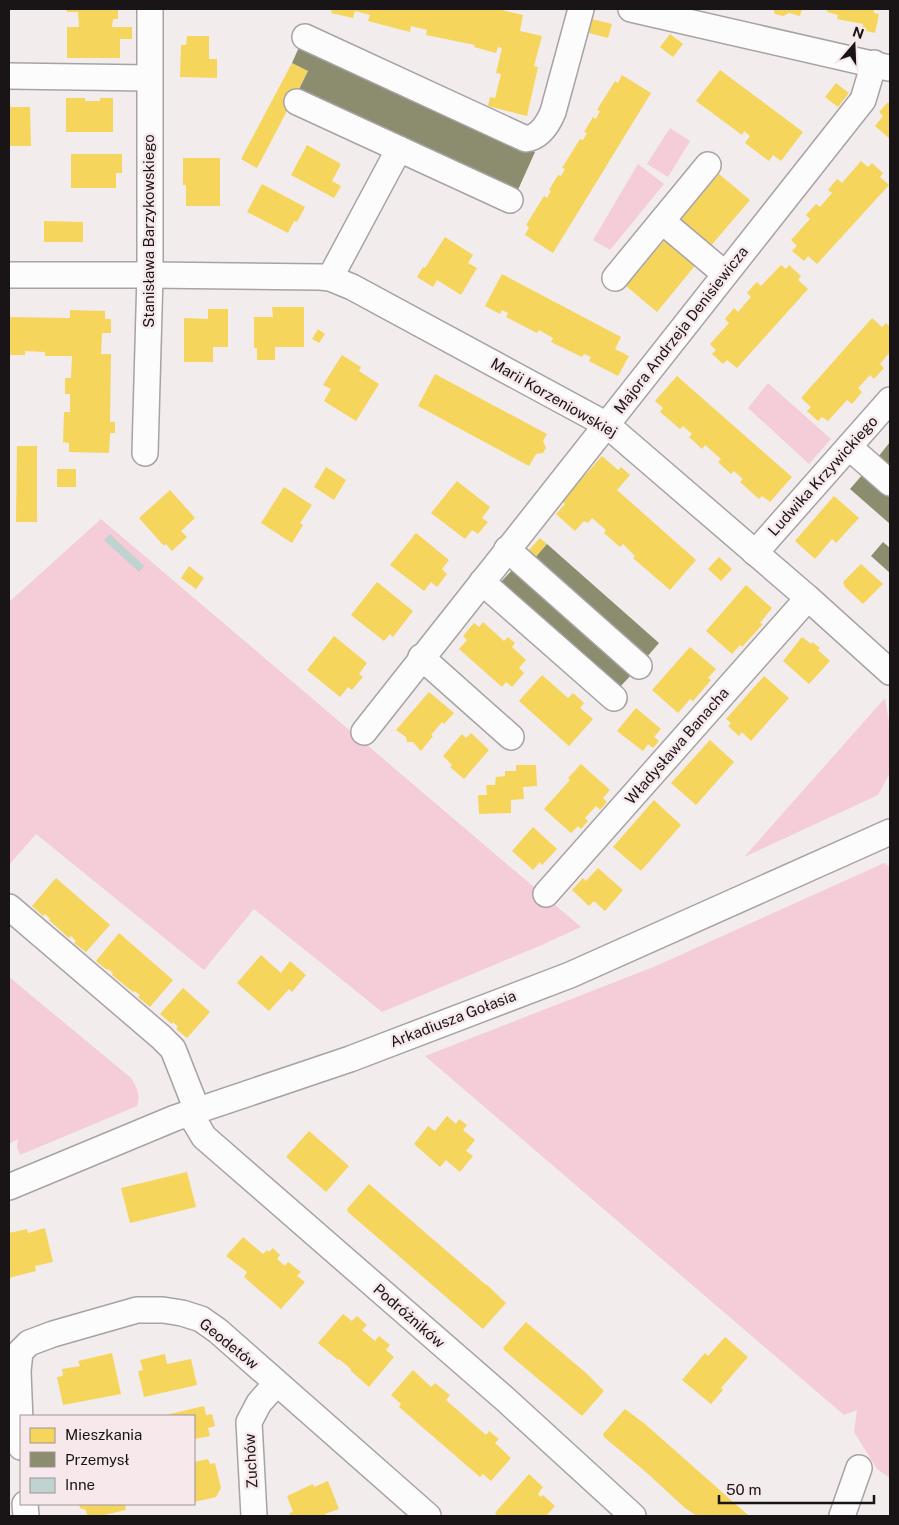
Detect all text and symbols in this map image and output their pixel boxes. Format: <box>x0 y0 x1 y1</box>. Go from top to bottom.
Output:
north arrow <box>829 20 879 70</box>
text: N <box>850 23 866 42</box>
street label: Stanisława Barzykowskiego <box>140 134 157 328</box>
street label: Majora Andrzeja Denisiewicza <box>610 243 751 417</box>
street label: Marii Korzeniowskiej <box>488 354 620 441</box>
street label: Ludwika Krzywickiego <box>764 412 881 539</box>
street label: Władysława Banacha <box>621 684 732 807</box>
street label: Arkadiusza Gołasia <box>387 987 518 1050</box>
street label: Podróżników <box>370 1280 449 1351</box>
street label: Geodetów <box>196 1315 262 1373</box>
legend <box>20 1415 195 1505</box>
text: Mieszkania <box>65 1426 142 1443</box>
street label: Zuchów <box>241 1433 260 1489</box>
text: Przemysł <box>65 1451 130 1468</box>
scale bar <box>719 1472 874 1504</box>
text: Inne <box>65 1476 95 1493</box>
text: 50 m <box>726 1481 761 1498</box>

